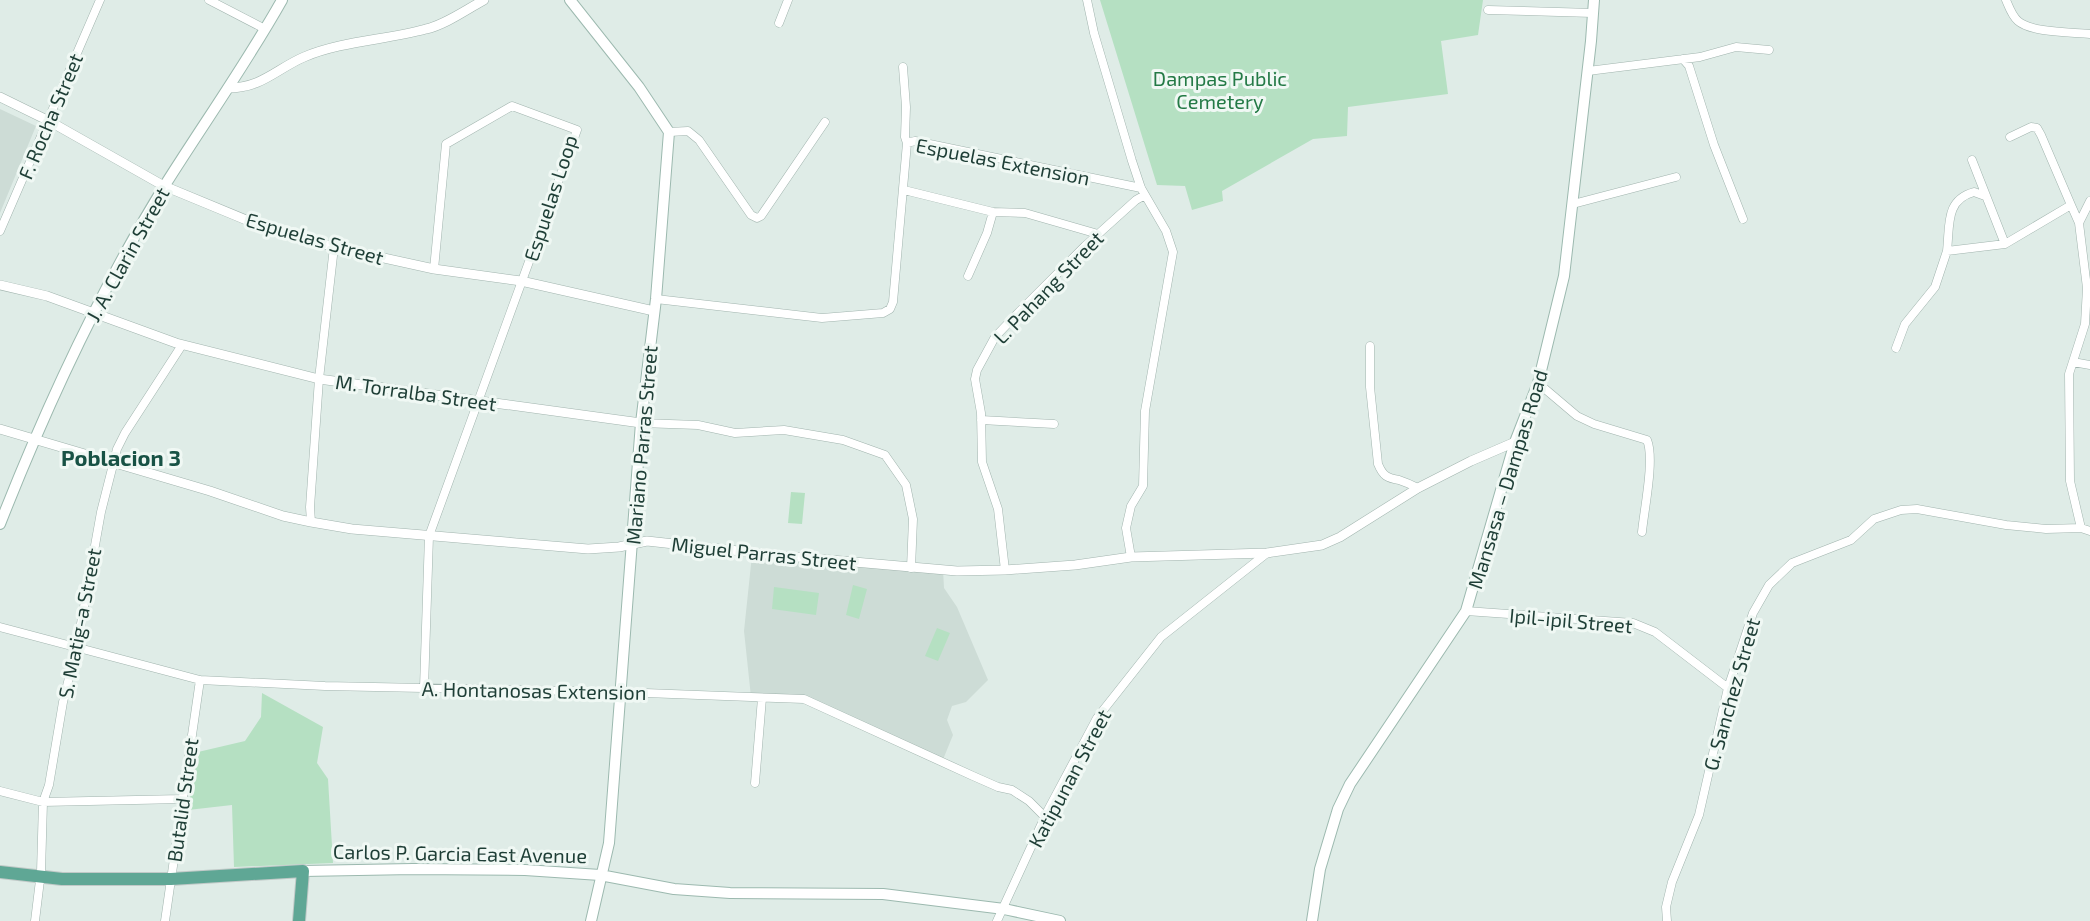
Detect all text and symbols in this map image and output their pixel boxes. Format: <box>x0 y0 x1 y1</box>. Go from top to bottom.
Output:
street label: F. Rocha Street <box>13 49 87 183</box>
park label: Dampas Public Cemetery <box>1153 66 1287 113</box>
street label: Espuelas Loop <box>518 132 582 264</box>
street label: Espuelas Extension <box>914 132 1092 190</box>
street label: J. A. Clarin Street <box>80 182 174 325</box>
street label: Espuelas Street <box>243 207 387 269</box>
street label: L. Pahang Street <box>988 225 1108 348</box>
street label: Mariano Parras Street <box>620 344 662 546</box>
street label: Mansasa – Dampas Road <box>1462 366 1552 592</box>
street label: M. Torralba Street <box>334 369 498 415</box>
district label: Poblacion 3 <box>61 444 181 470</box>
street label: Miguel Parras Street <box>670 531 858 575</box>
street label: S. Matig-a Street <box>53 545 105 700</box>
street label: Ipil-ipil Street <box>1509 603 1634 637</box>
street label: G. Sanchez Street <box>1698 614 1764 773</box>
street label: A. Hontanosas Extension <box>421 676 647 704</box>
street label: Katipunan Street <box>1023 705 1116 851</box>
street label: Butalid Street <box>161 736 203 863</box>
street label: Carlos P. Garcia East Avenue <box>333 839 587 867</box>

